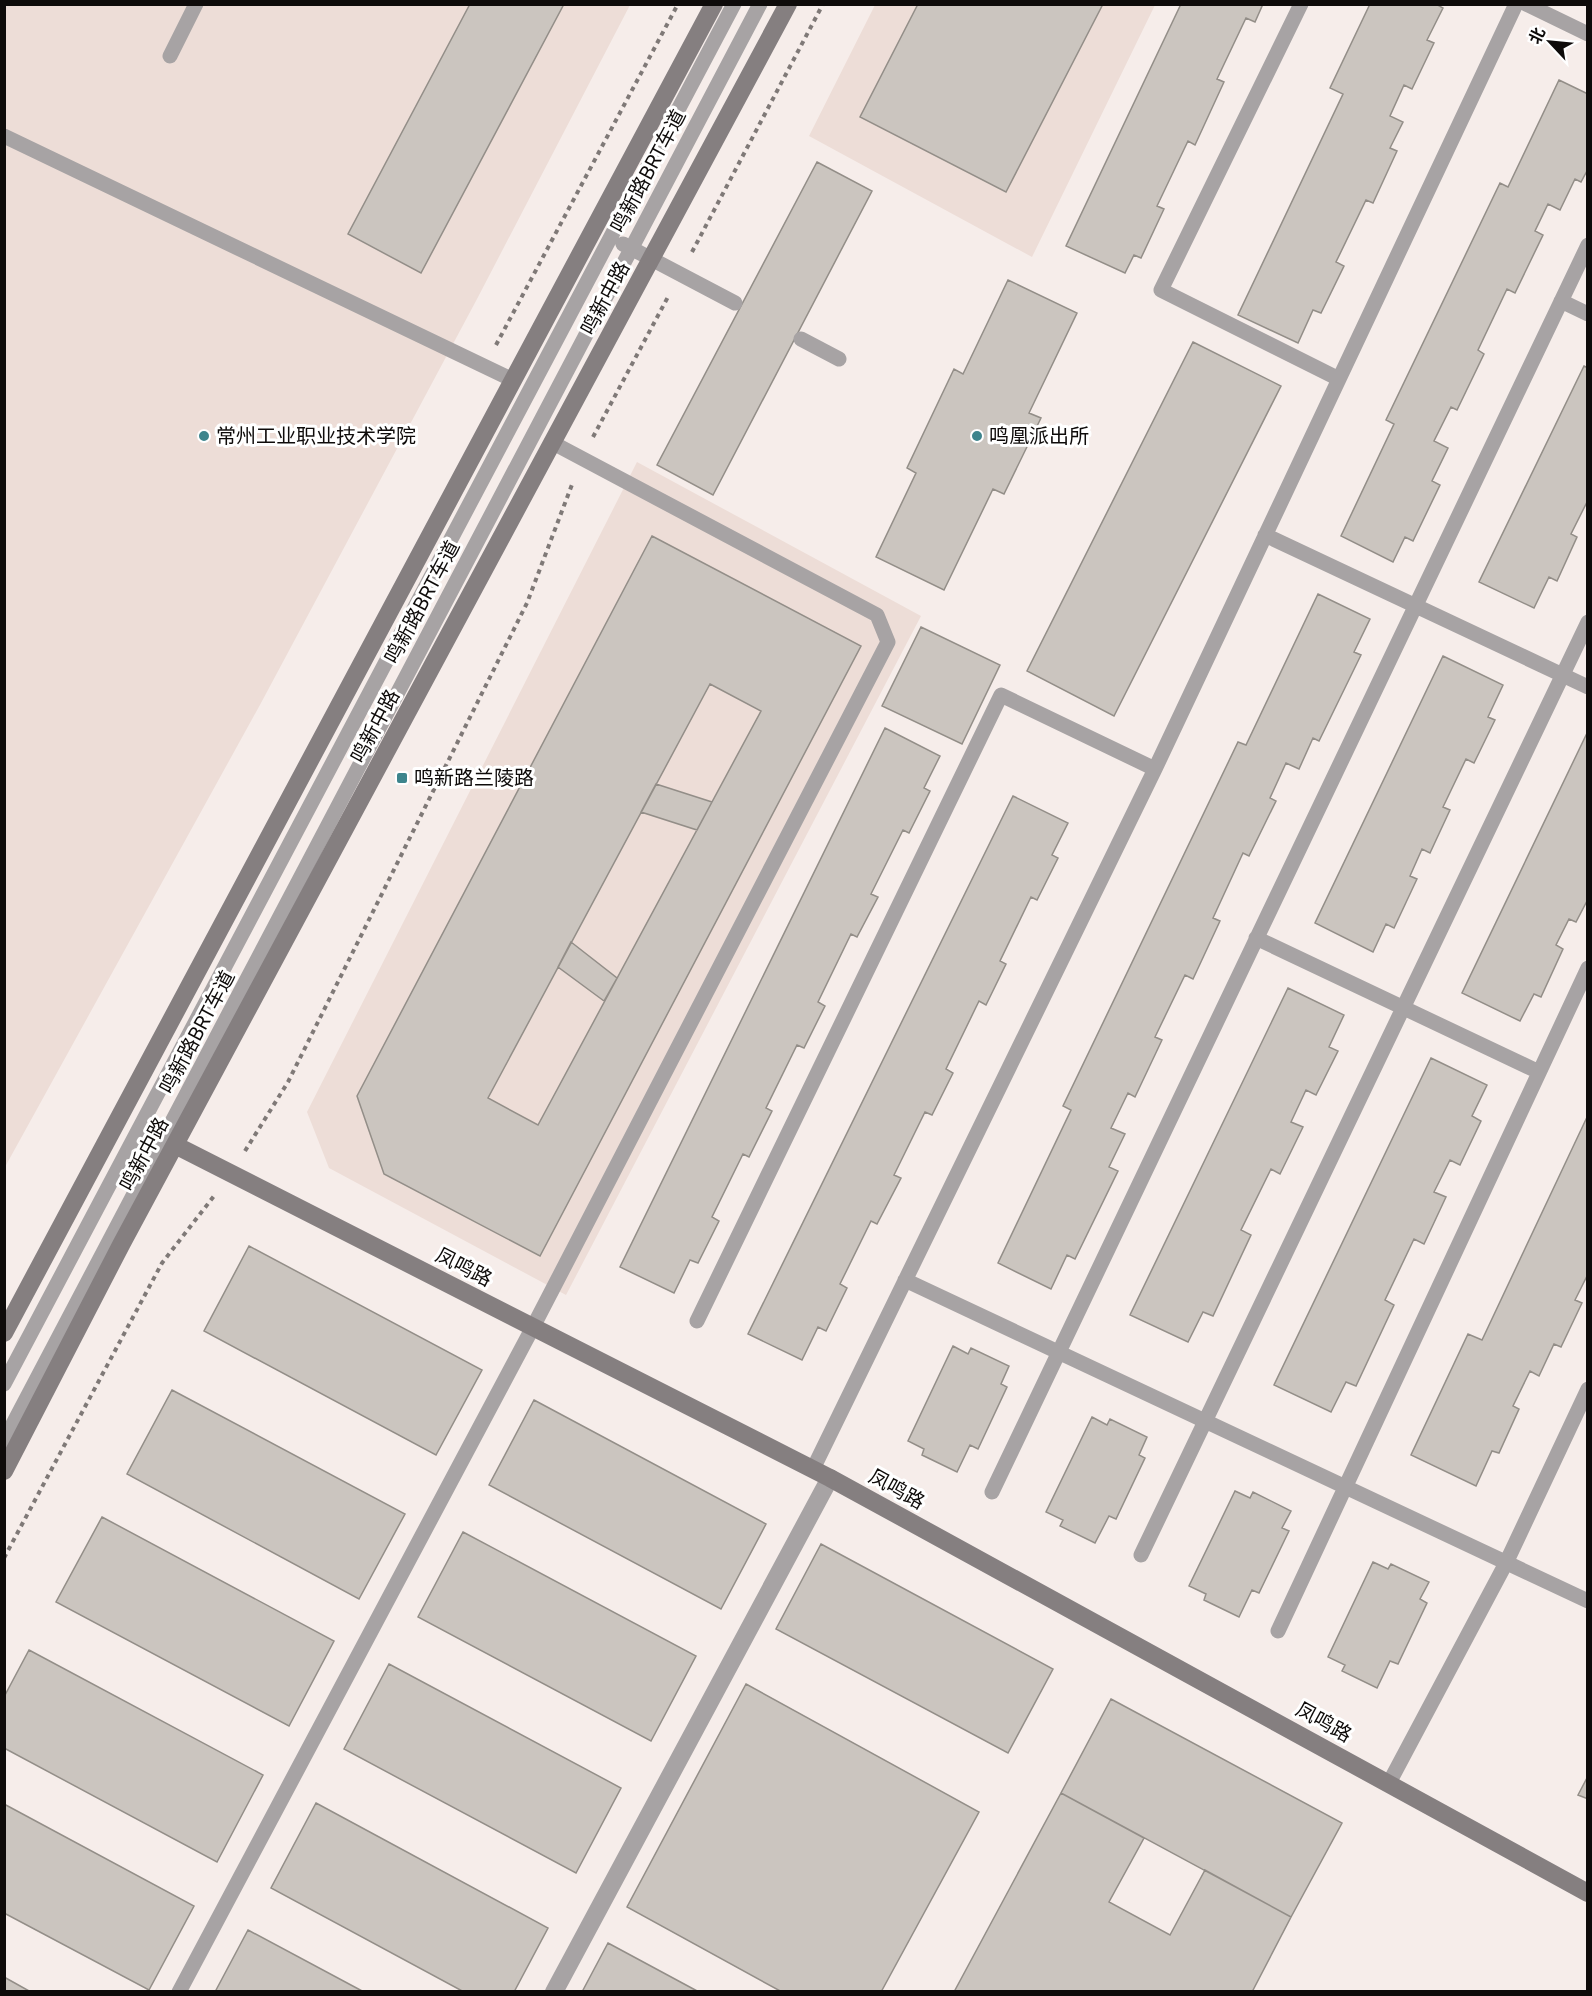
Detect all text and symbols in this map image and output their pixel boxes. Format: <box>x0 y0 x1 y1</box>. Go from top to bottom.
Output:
north arrow <box>1520 12 1580 72</box>
text: 北 <box>1525 24 1549 47</box>
street label: 鸣新路BRT车道 <box>605 105 691 237</box>
street label: 鸣新中路 <box>576 257 634 339</box>
place label: 常州工业职业技术学院 <box>216 424 416 448</box>
place label: 鸣凰派出所 <box>989 424 1089 448</box>
marker: 常州工业职业技术学院 <box>197 429 211 443</box>
marker: 鸣凰派出所 <box>970 429 984 443</box>
street label: 鸣新路BRT车道 <box>379 536 465 668</box>
street label: 鸣新中路 <box>346 685 404 767</box>
place label: 鸣新路兰陵路 <box>414 766 534 790</box>
marker: 鸣新路兰陵路 <box>395 771 409 785</box>
street label: 鸣新路BRT车道 <box>154 966 240 1098</box>
street label: 鸣新中路 <box>115 1113 173 1195</box>
street label: 凤鸣路 <box>432 1243 496 1291</box>
street label: 凤鸣路 <box>865 1464 929 1514</box>
street label: 凤鸣路 <box>1292 1697 1356 1747</box>

